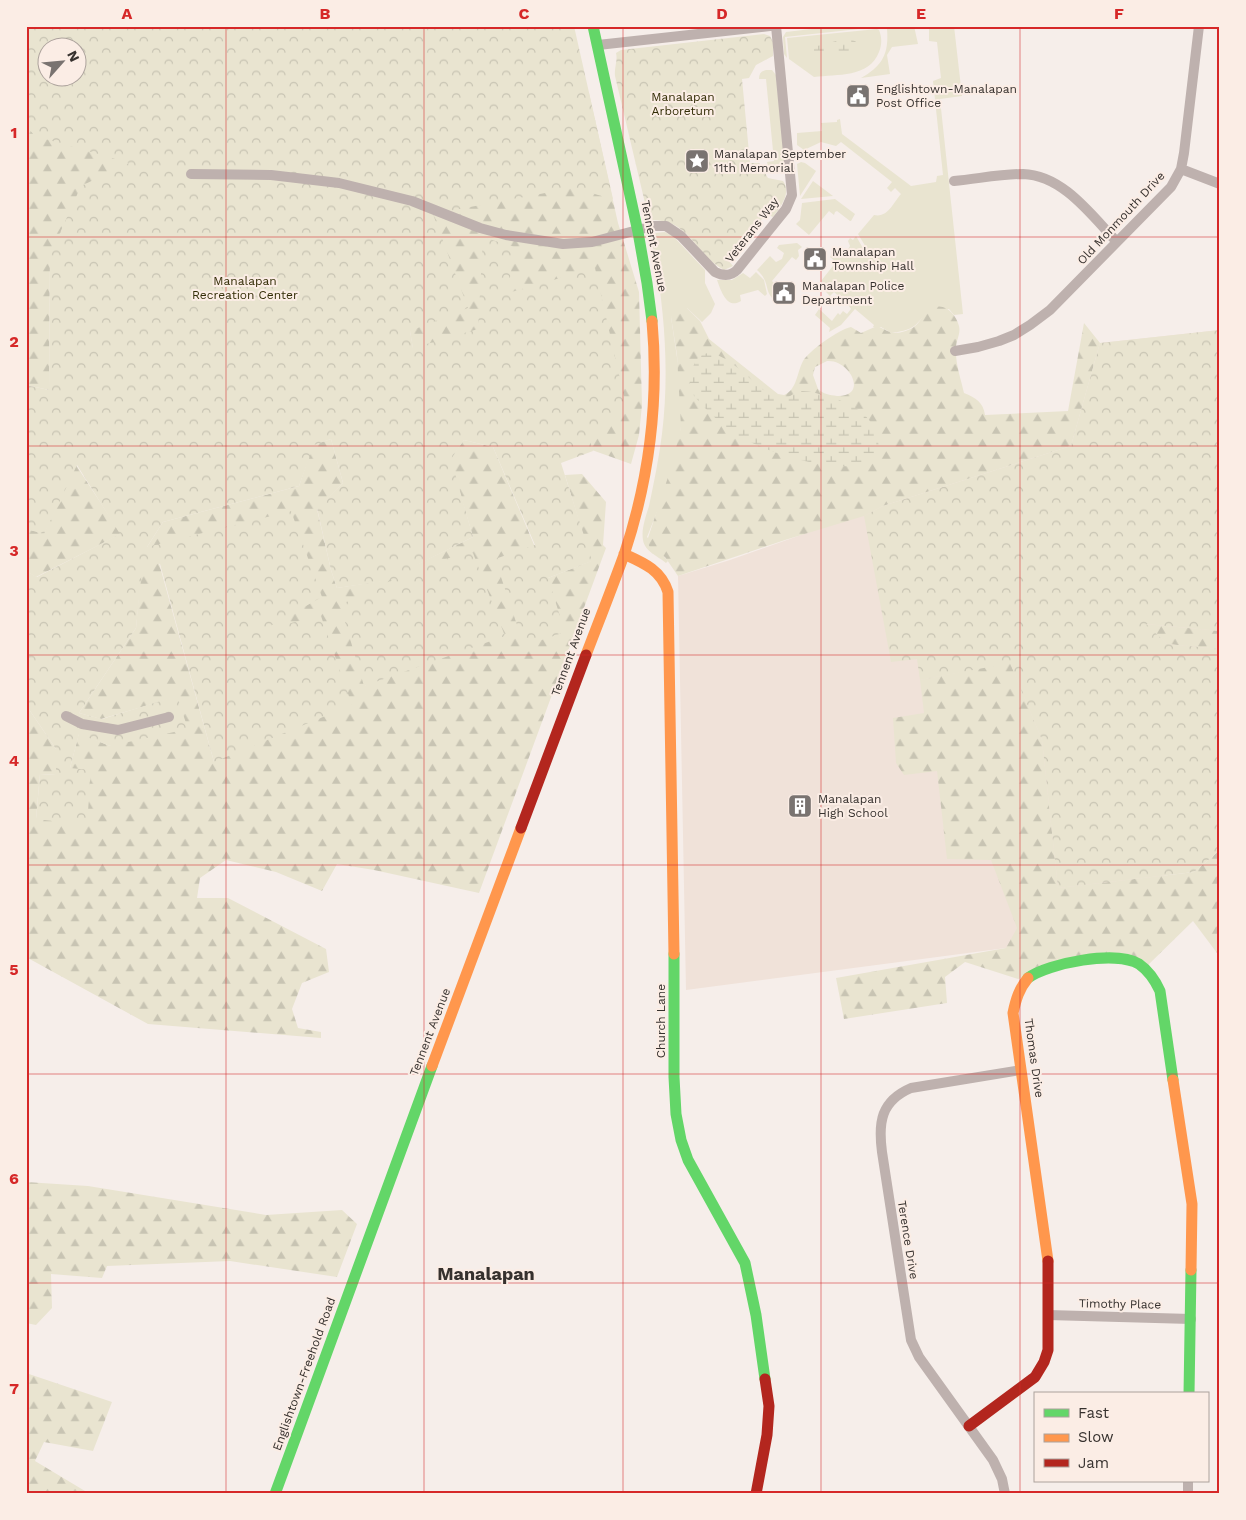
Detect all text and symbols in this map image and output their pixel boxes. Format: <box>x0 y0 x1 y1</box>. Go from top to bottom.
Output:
text: A <box>122 4 133 23</box>
text: B <box>320 4 331 23</box>
text: C <box>519 4 530 23</box>
text: D <box>716 4 728 23</box>
text: E <box>916 4 926 23</box>
text: F <box>1114 4 1124 23</box>
north arrow <box>38 38 88 88</box>
text: N <box>64 48 83 64</box>
place label: Englishtown-Manalapan Post Office <box>876 82 1017 110</box>
public building icon: Englishtown-Manalapan Post Office <box>845 83 871 109</box>
park label: Manalapan Arboretum <box>651 90 715 118</box>
text: 1 <box>11 123 17 142</box>
place label: Manalapan September 11th Memorial <box>714 147 846 175</box>
place icon: Manalapan September 11th Memorial <box>684 148 710 174</box>
street label: Old Monmouth Drive <box>1074 169 1168 267</box>
street label: Veterans Way <box>722 194 782 265</box>
street label: Tennent Avenue <box>638 199 670 293</box>
place label: Manalapan Township Hall <box>832 245 914 273</box>
public building icon: Manalapan Township Hall <box>802 246 828 272</box>
park label: Manalapan Recreation Center <box>192 274 298 302</box>
place label: Manalapan Police Department <box>802 279 904 307</box>
public building icon: Manalapan Police Department <box>771 280 797 306</box>
text: 2 <box>9 332 19 351</box>
text: 3 <box>9 541 19 560</box>
street label: Tennent Avenue <box>549 606 594 698</box>
text: 4 <box>9 751 19 770</box>
place label: Manalapan High School <box>818 792 888 820</box>
building icon: Manalapan High School <box>787 793 813 819</box>
text: 5 <box>9 960 19 979</box>
street label: Church Lane <box>654 984 668 1058</box>
street label: Tennent Avenue <box>407 986 453 1078</box>
street label: Thomas Drive <box>1021 1017 1047 1099</box>
text: 6 <box>9 1169 19 1188</box>
street label: Terence Drive <box>895 1200 921 1280</box>
district label: Manalapan <box>437 1263 535 1284</box>
street label: Englishtown-Freehold Road <box>270 1295 338 1453</box>
street label: Timothy Place <box>1079 1296 1161 1312</box>
text: 7 <box>9 1379 19 1398</box>
legend <box>1034 1392 1208 1482</box>
text: Fast <box>1078 1404 1110 1422</box>
text: Slow <box>1078 1428 1114 1446</box>
text: Jam <box>1078 1454 1109 1472</box>

